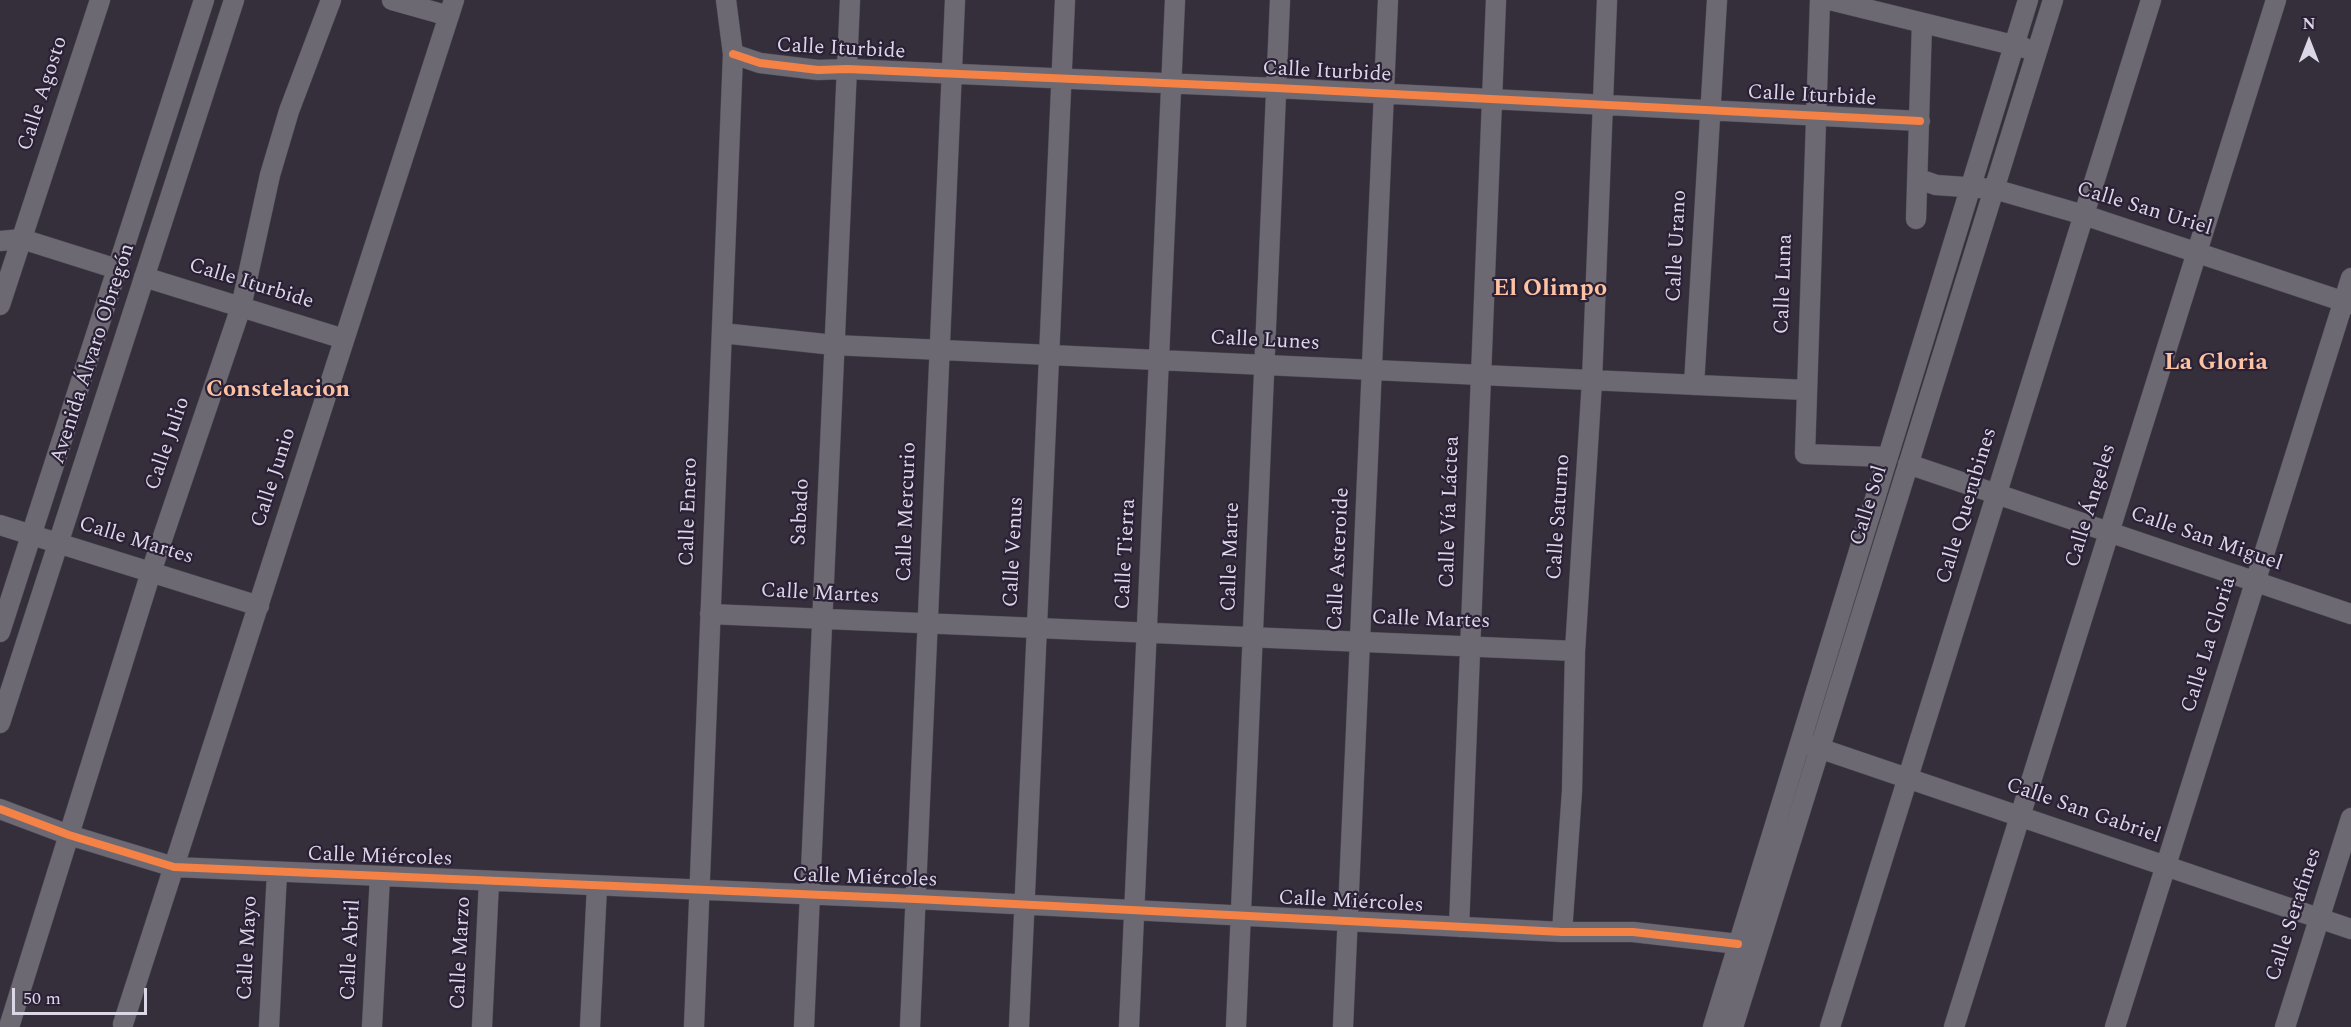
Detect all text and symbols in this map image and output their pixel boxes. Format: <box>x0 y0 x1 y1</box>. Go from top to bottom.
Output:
north arrow <box>2279 12 2339 72</box>
text: N <box>2302 12 2316 36</box>
street label: Calle Agosto <box>14 34 74 154</box>
street label: Calle Iturbide <box>776 34 906 66</box>
street label: Calle Iturbide <box>1262 57 1392 89</box>
street label: Calle Iturbide <box>1747 81 1877 113</box>
street label: Calle San Uriel <box>2073 177 2215 243</box>
street label: Calle Urano <box>1662 189 1694 303</box>
street label: Calle Luna <box>1771 233 1799 335</box>
street label: Avenida Álvaro Obregón <box>46 241 142 467</box>
street label: Calle Iturbide <box>186 254 316 316</box>
district label: El Olimpo <box>1493 276 1607 304</box>
street label: Calle Lunes <box>1210 327 1320 357</box>
district label: La Gloria <box>2164 350 2268 378</box>
district label: Constelacion <box>206 377 350 405</box>
street label: Calle Julio <box>141 394 197 494</box>
street label: Calle Junio <box>247 425 303 531</box>
street label: Calle Querubines <box>1932 425 2004 587</box>
street label: Calle Vía Láctea <box>1436 435 1466 589</box>
street label: Calle Ángeles <box>2061 441 2123 571</box>
street label: Calle Mercurio <box>893 442 923 582</box>
street label: Calle Saturno <box>1543 453 1577 581</box>
street label: Calle Enero <box>676 457 704 567</box>
street label: Calle Sol <box>1846 463 1894 549</box>
street label: Sabado <box>788 478 816 546</box>
street label: Calle Asteroide <box>1324 487 1356 631</box>
street label: Calle Venus <box>1000 496 1030 608</box>
street label: Calle Tierra <box>1112 498 1142 610</box>
street label: Calle Marte <box>1217 502 1247 612</box>
street label: Calle San Miguel <box>2127 502 2285 578</box>
street label: Calle Martes <box>76 513 196 571</box>
street label: Calle La Gloria <box>2177 574 2243 716</box>
street label: Calle Martes <box>760 579 880 611</box>
street label: Calle Martes <box>1371 606 1491 636</box>
street label: Calle San Gabriel <box>2002 774 2164 850</box>
street label: Calle Miércoles <box>307 843 453 873</box>
street label: Calle Serafines <box>2262 845 2328 985</box>
street label: Calle Miércoles <box>792 864 938 894</box>
street label: Calle Miércoles <box>1278 887 1424 919</box>
street label: Calle Mayo <box>234 895 264 1001</box>
street label: Calle Marzo <box>446 896 478 1010</box>
street label: Calle Abril <box>337 899 367 1001</box>
scale bar <box>15 976 150 1014</box>
text: 50 m <box>23 985 61 1012</box>

